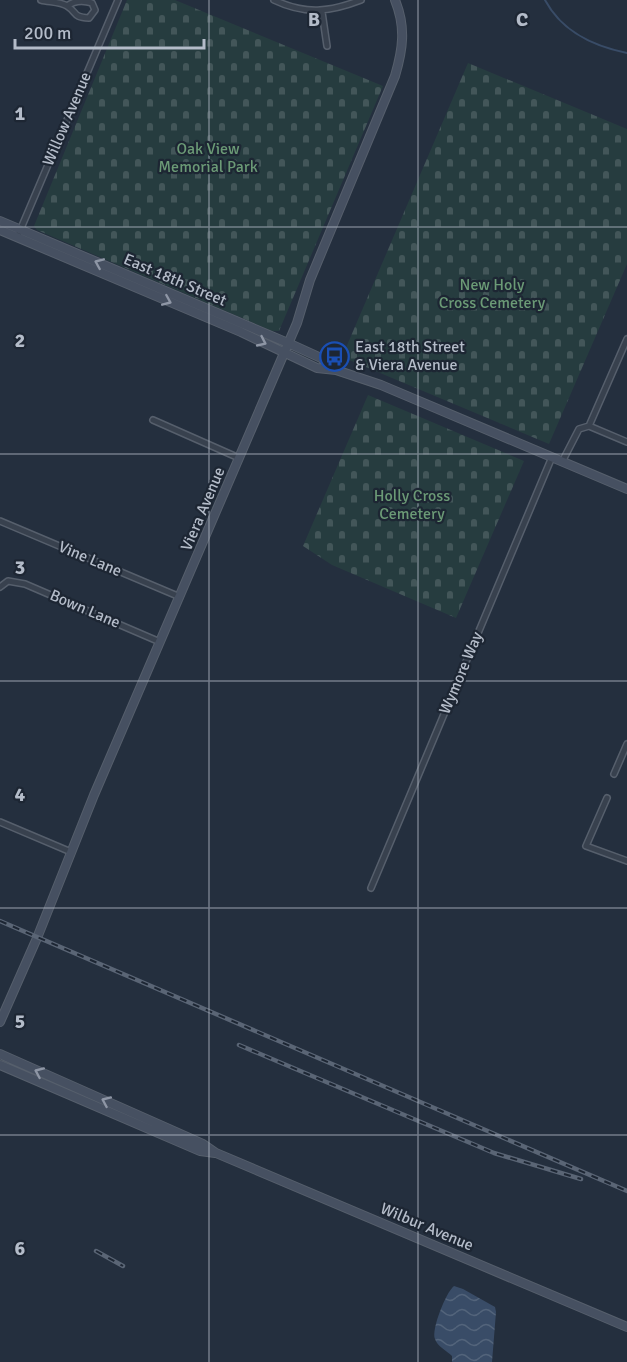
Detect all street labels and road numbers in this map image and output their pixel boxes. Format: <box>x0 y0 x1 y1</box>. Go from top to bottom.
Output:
street label: Willow Avenue <box>38 69 96 169</box>
street label: East 18th Street <box>120 249 230 311</box>
street label: Viera Avenue <box>176 464 230 554</box>
street label: Vine Lane <box>55 537 125 581</box>
street label: Bown Lane <box>47 585 123 633</box>
street label: Wymore Way <box>435 628 488 717</box>
street label: Wilbur Avenue <box>377 1198 477 1256</box>

